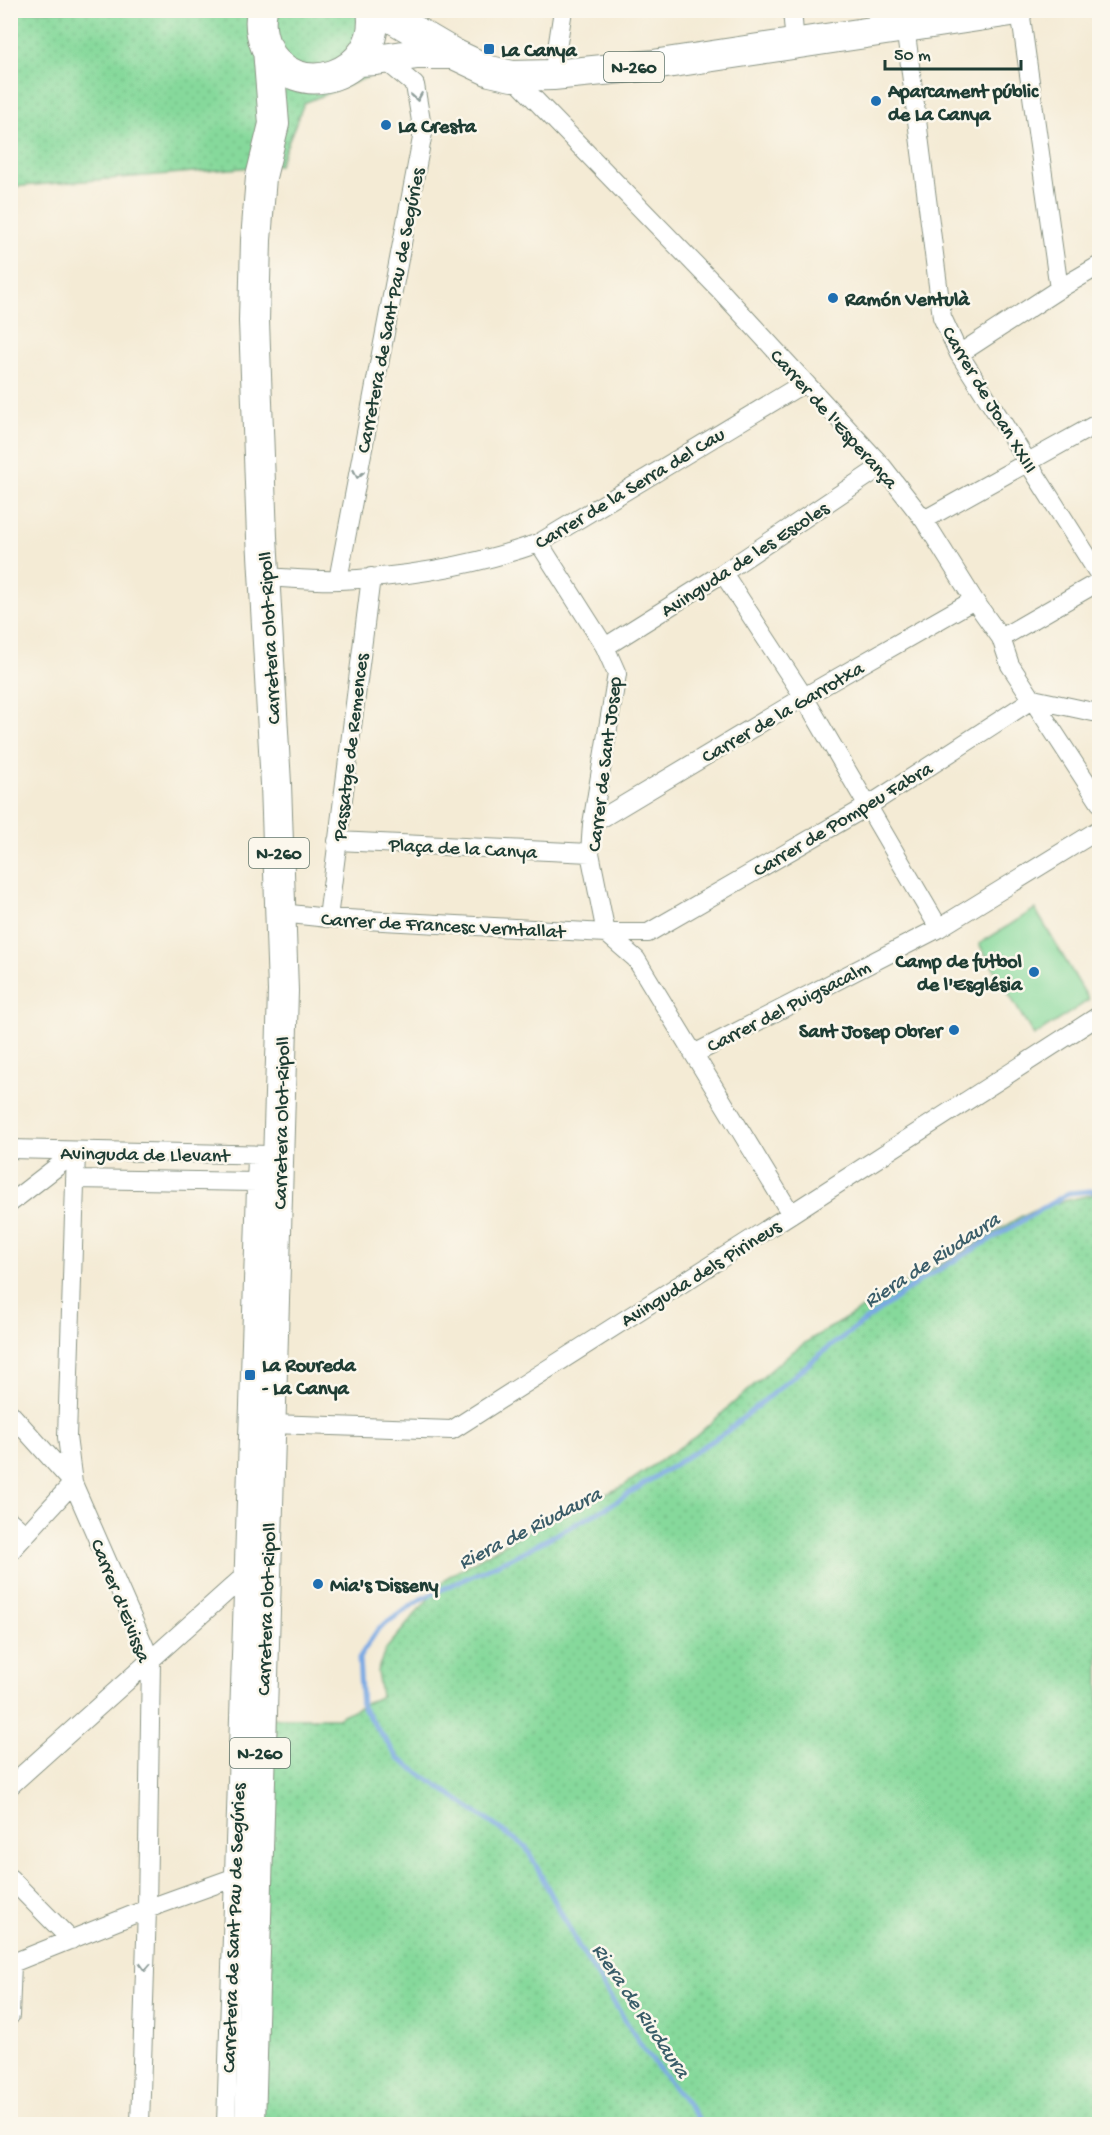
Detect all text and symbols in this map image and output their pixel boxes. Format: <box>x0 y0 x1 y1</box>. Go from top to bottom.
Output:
scale bar <box>885 33 1022 71</box>
place label: La Canya <box>501 41 577 64</box>
marker: La Canya <box>482 42 496 56</box>
text: 50 m <box>894 46 931 67</box>
road number: N-260 <box>604 52 664 82</box>
place label: Aparcament públic de La Canya <box>887 82 1039 128</box>
one-way arrow <box>410 92 422 102</box>
marker: Aparcament públic de La Canya <box>869 94 883 108</box>
place label: La Cresta <box>398 117 477 140</box>
marker: La Cresta <box>379 118 393 132</box>
street label: Carretera de Sant Pau de Segúries <box>353 166 432 455</box>
place label: Ramón Ventulà <box>844 290 970 313</box>
marker: Ramón Ventulà <box>826 291 840 305</box>
street label: Carrer de Joan XXIII <box>935 323 1041 478</box>
street label: Carrer de l'Esperança <box>764 346 902 496</box>
street label: Carrer de la Serra del Cau <box>532 424 730 556</box>
one-way arrow <box>352 469 365 479</box>
street label: Avinguda de les Escoles <box>658 498 835 624</box>
street label: Carretera Olot-Ripoll <box>255 551 288 725</box>
street label: Passatge de Remences <box>329 652 375 843</box>
street label: Carrer de la Garrotxa <box>699 658 870 770</box>
street label: Carrer de Sant Josep <box>584 675 629 853</box>
street label: Carrer de Pompeu Fabra <box>750 758 938 884</box>
street label: Plaça de la Canya <box>387 835 539 866</box>
road number: N-260 <box>249 838 309 868</box>
street label: Carrer de Francesc Verntallat <box>320 910 567 945</box>
place label: Camp de futbol de l'Església <box>894 952 1023 998</box>
street label: Carrer del Puigsacalm <box>704 957 875 1059</box>
marker: Camp de futbol de l'Església <box>1027 965 1041 979</box>
place label: Sant Josep Obrer <box>799 1022 944 1045</box>
marker: Sant Josep Obrer <box>947 1023 961 1037</box>
street label: Carretera Olot-Ripoll <box>270 1036 297 1210</box>
street label: Avinguda de Llevant <box>60 1144 232 1170</box>
water label: Riera de Riudaura <box>860 1208 1007 1315</box>
street label: Avinguda dels Pirineus <box>617 1216 787 1334</box>
place label: La Roureda - La Canya <box>262 1356 357 1402</box>
marker: La Roureda - La Canya <box>243 1368 257 1382</box>
water label: Riera de Riudaura <box>455 1483 607 1577</box>
street label: Carretera Olot-Ripoll <box>254 1522 283 1696</box>
street label: Carrer d'Eivissa <box>84 1536 154 1667</box>
place label: Mia's Disseny <box>330 1576 438 1599</box>
marker: Mia's Disseny <box>311 1577 325 1591</box>
road number: N-260 <box>230 1738 290 1768</box>
street label: Carretera de Sant Pau de Segúries <box>219 1782 252 2073</box>
water label: Riera de Riudaura <box>585 1940 694 2085</box>
one-way arrow <box>138 1963 151 1972</box>

